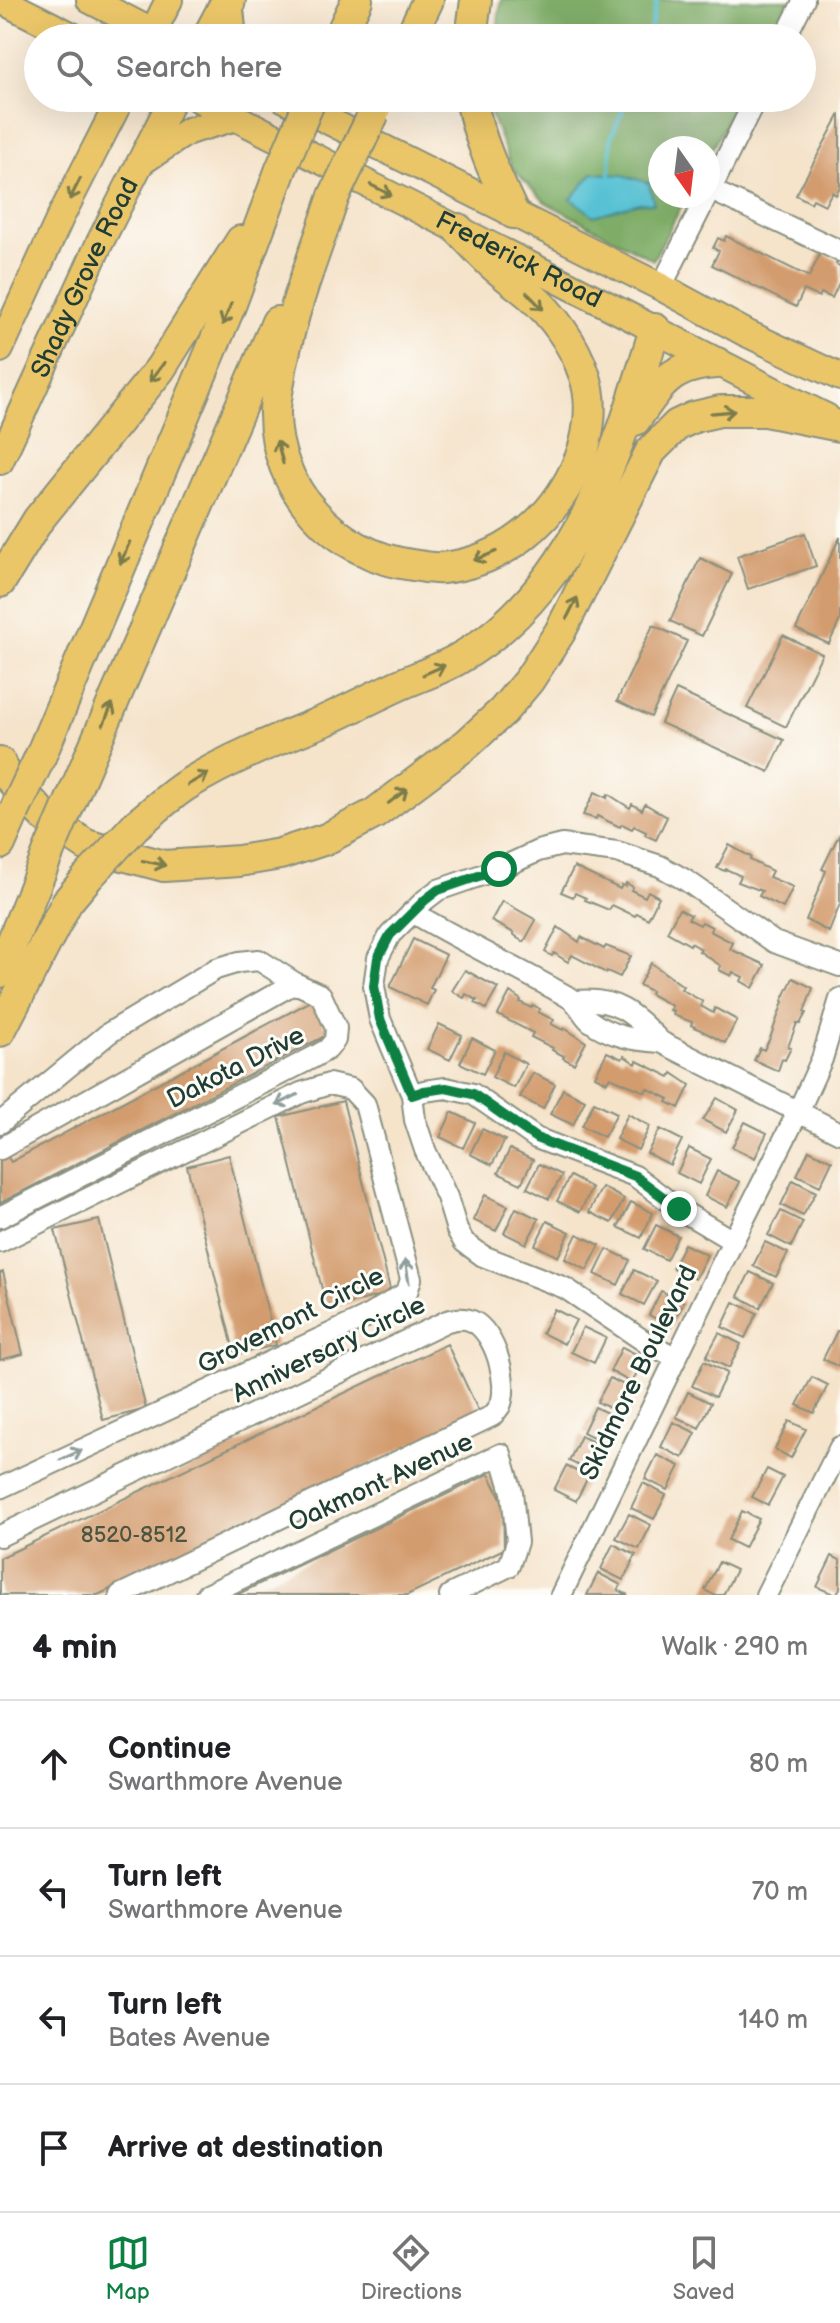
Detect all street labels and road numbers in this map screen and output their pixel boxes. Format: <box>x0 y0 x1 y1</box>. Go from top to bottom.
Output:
street label: Shady Grove Road <box>25 173 145 383</box>
street label: Frederick Road <box>430 205 607 315</box>
street label: Dakota Drive <box>162 1020 310 1116</box>
street label: Skidmore Boulevard <box>573 1260 705 1486</box>
street label: Grovemont Circle <box>193 1261 389 1381</box>
street label: Anniversary Circle <box>227 1290 431 1410</box>
street label: Oakmont Avenue <box>284 1427 478 1539</box>

